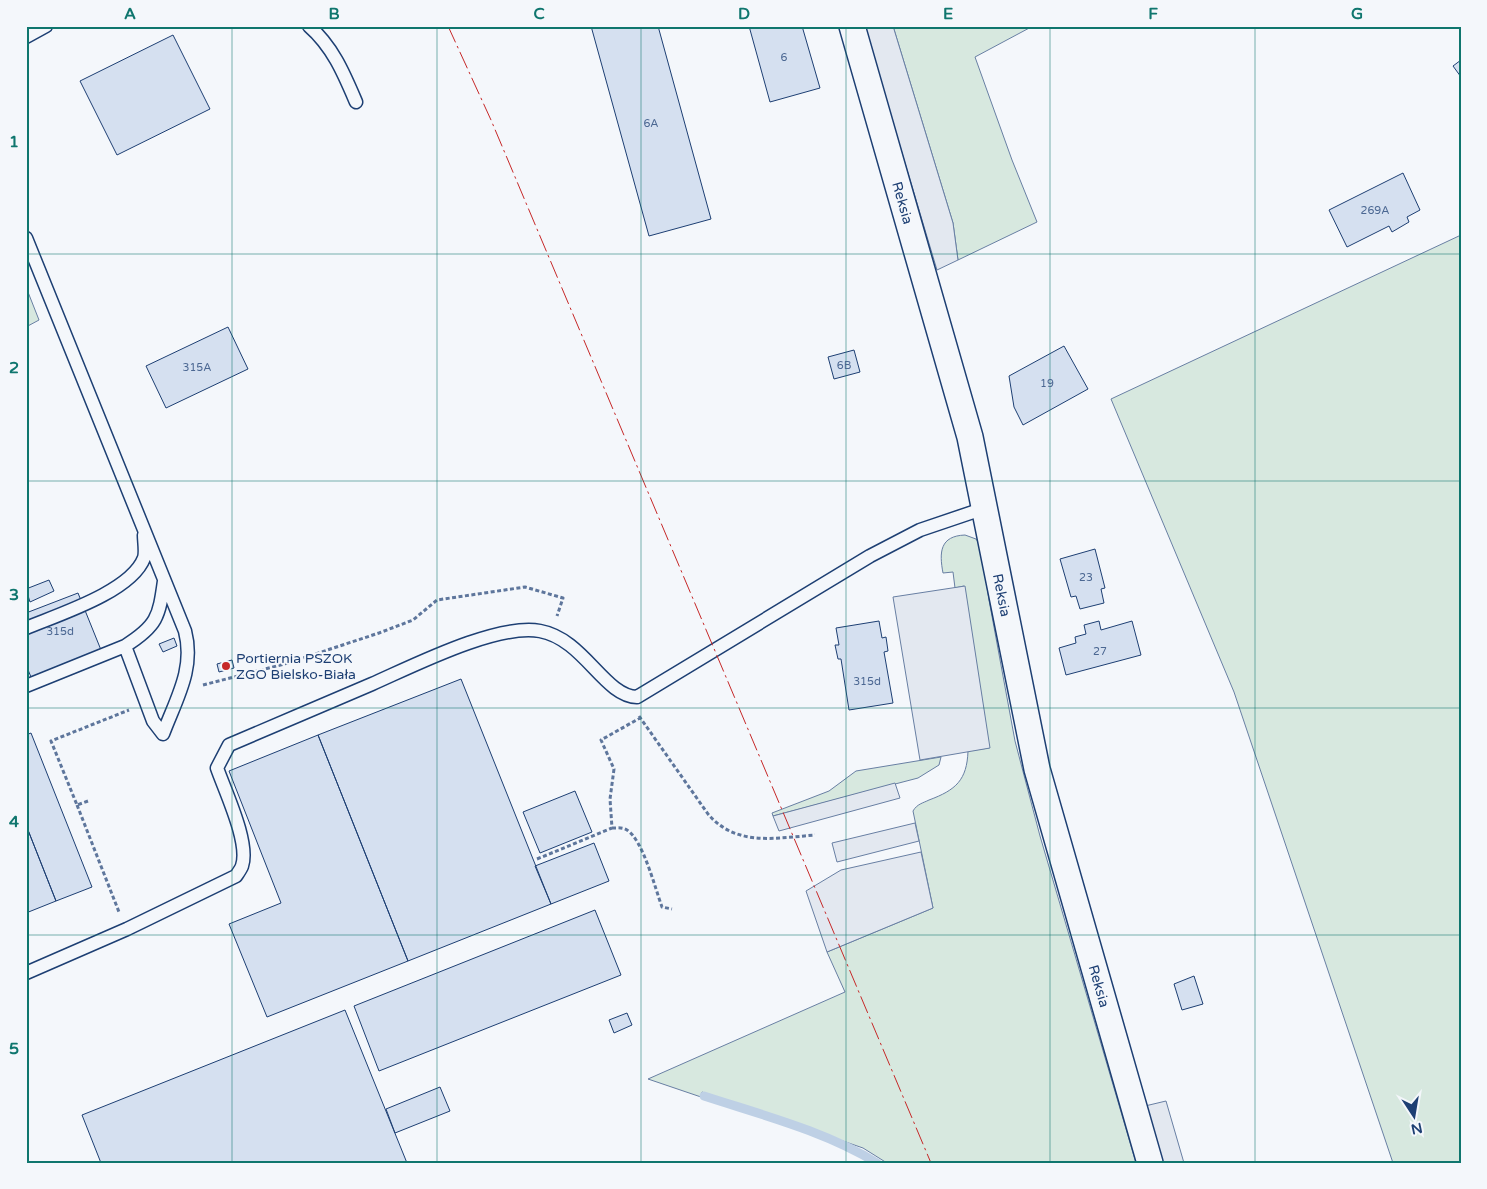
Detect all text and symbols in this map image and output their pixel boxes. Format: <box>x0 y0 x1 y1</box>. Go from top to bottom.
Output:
text: A <box>124 4 136 24</box>
text: B <box>328 4 340 24</box>
text: C <box>533 4 545 24</box>
text: D <box>738 4 750 24</box>
text: E <box>943 4 953 24</box>
text: F <box>1148 4 1158 24</box>
text: G <box>1351 4 1363 24</box>
house number: 6 <box>781 51 788 64</box>
house number: 6A <box>643 117 659 130</box>
text: 1 <box>9 132 19 152</box>
street label: Reksia <box>889 180 917 226</box>
house number: 269A <box>1361 204 1389 217</box>
text: 2 <box>9 358 19 378</box>
house number: 6B <box>837 359 852 372</box>
house number: 315A <box>183 361 211 374</box>
house number: 19 <box>1040 377 1054 390</box>
house number: 23 <box>1079 571 1093 584</box>
street label: Reksia <box>989 572 1015 618</box>
text: 3 <box>9 585 19 605</box>
house number: 315d <box>46 625 74 638</box>
house number: 27 <box>1093 645 1107 658</box>
place label: Portiernia PSZOK ZGO Bielsko-Biała <box>236 650 356 683</box>
marker: Portiernia PSZOK ZGO Bielsko-Biała <box>220 660 232 672</box>
house number: 315d <box>853 675 881 688</box>
text: 4 <box>9 812 19 832</box>
street label: Reksia <box>1085 963 1113 1009</box>
text: 5 <box>9 1039 19 1059</box>
north arrow <box>1390 1092 1440 1142</box>
text: N <box>1409 1119 1424 1138</box>

